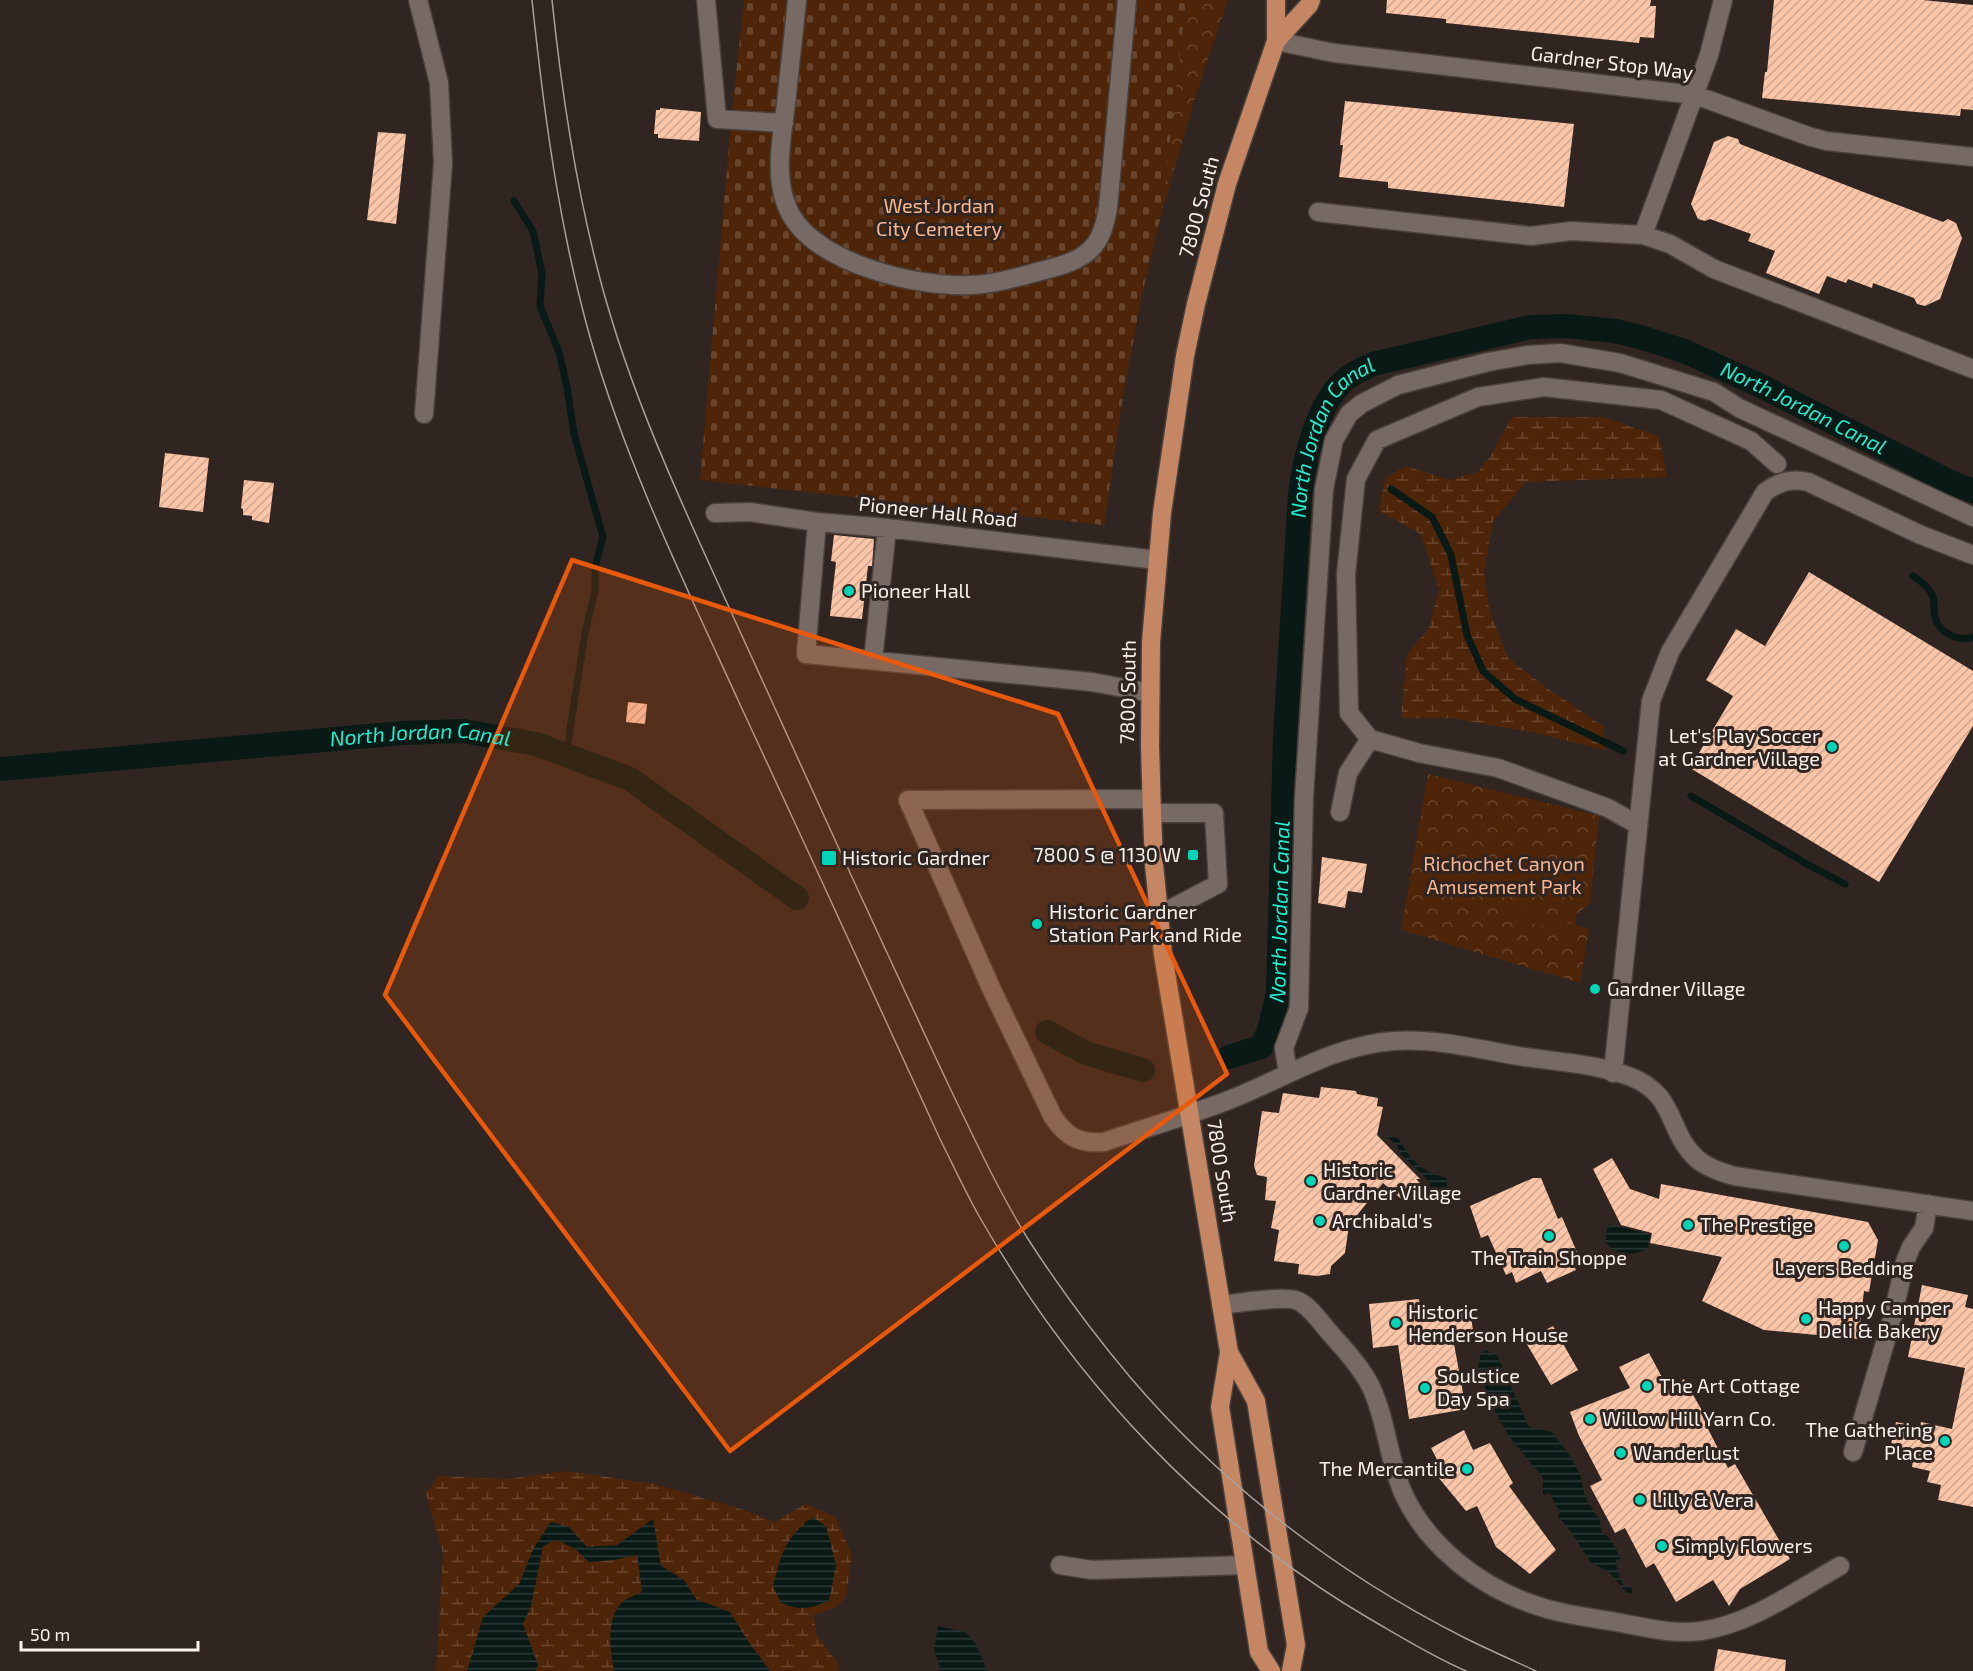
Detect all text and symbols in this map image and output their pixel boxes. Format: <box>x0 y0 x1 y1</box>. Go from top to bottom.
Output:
street label: Gardner Stop Way <box>1530 40 1695 84</box>
street label: 7800 South <box>1173 153 1223 260</box>
park label: West Jordan City Cemetery <box>876 193 1002 240</box>
water label: North Jordan Canal <box>1285 351 1378 518</box>
water label: North Jordan Canal <box>1717 355 1891 459</box>
street label: Pioneer Hall Road <box>858 491 1019 531</box>
place label: Pioneer Hall <box>861 578 971 602</box>
marker: Pioneer Hall <box>842 584 856 598</box>
street label: 7800 South <box>1114 640 1140 744</box>
water label: North Jordan Canal <box>329 717 513 750</box>
place label: Let's Play Soccer at Gardner Village <box>1658 723 1820 770</box>
marker: Let's Play Soccer at Gardner Village <box>1825 740 1839 754</box>
water label: North Jordan Canal <box>1262 820 1294 1005</box>
place label: 7800 S @ 1130 W <box>1033 842 1181 866</box>
place label: Historic Gardner <box>842 845 990 869</box>
marker: 7800 S @ 1130 W <box>1186 848 1200 862</box>
marker: Historic Gardner <box>820 849 838 867</box>
park label: Richochet Canyon Amusement Park <box>1423 851 1585 898</box>
place label: Historic Gardner Station Park and Ride <box>1049 899 1242 946</box>
marker: Historic Gardner Station Park and Ride <box>1030 917 1044 931</box>
place label: Gardner Village <box>1607 976 1746 1000</box>
marker: Gardner Village <box>1588 982 1602 996</box>
street label: 7800 South <box>1203 1118 1243 1224</box>
place label: Historic Gardner Village <box>1323 1157 1462 1204</box>
marker: Historic Gardner Village <box>1304 1174 1318 1188</box>
place label: Archibald's <box>1332 1208 1433 1232</box>
place label: The Prestige <box>1700 1212 1813 1236</box>
marker: Archibald's <box>1313 1214 1327 1228</box>
marker: The Prestige <box>1681 1218 1695 1232</box>
marker: The Train Shoppe <box>1542 1229 1556 1243</box>
marker: Layers Bedding <box>1837 1239 1851 1253</box>
place label: The Train Shoppe <box>1471 1245 1627 1269</box>
place label: Layers Bedding <box>1775 1255 1913 1279</box>
place label: Happy Camper Deli & Bakery <box>1818 1295 1950 1342</box>
place label: Historic Henderson House <box>1408 1299 1569 1346</box>
marker: Happy Camper Deli & Bakery <box>1799 1312 1813 1326</box>
marker: Historic Henderson House <box>1389 1316 1403 1330</box>
place label: Soulstice Day Spa <box>1437 1363 1520 1410</box>
place label: The Art Cottage <box>1659 1373 1800 1397</box>
marker: The Art Cottage <box>1640 1379 1654 1393</box>
marker: Soulstice Day Spa <box>1418 1381 1432 1395</box>
place label: Willow Hill Yarn Co. <box>1602 1406 1776 1430</box>
marker: Willow Hill Yarn Co. <box>1583 1412 1597 1426</box>
place label: The Gathering Place <box>1805 1417 1933 1464</box>
marker: The Gathering Place <box>1938 1434 1952 1448</box>
place label: Wanderlust <box>1633 1440 1740 1464</box>
marker: Wanderlust <box>1614 1446 1628 1460</box>
place label: The Mercantile <box>1319 1456 1455 1480</box>
marker: The Mercantile <box>1460 1462 1474 1476</box>
place label: Lilly & Vera <box>1652 1487 1754 1511</box>
marker: Lilly & Vera <box>1633 1493 1647 1507</box>
place label: Simply Flowers <box>1674 1533 1813 1557</box>
marker: Simply Flowers <box>1655 1539 1669 1553</box>
scale bar <box>21 1614 198 1652</box>
text: 50 m <box>30 1623 70 1645</box>

